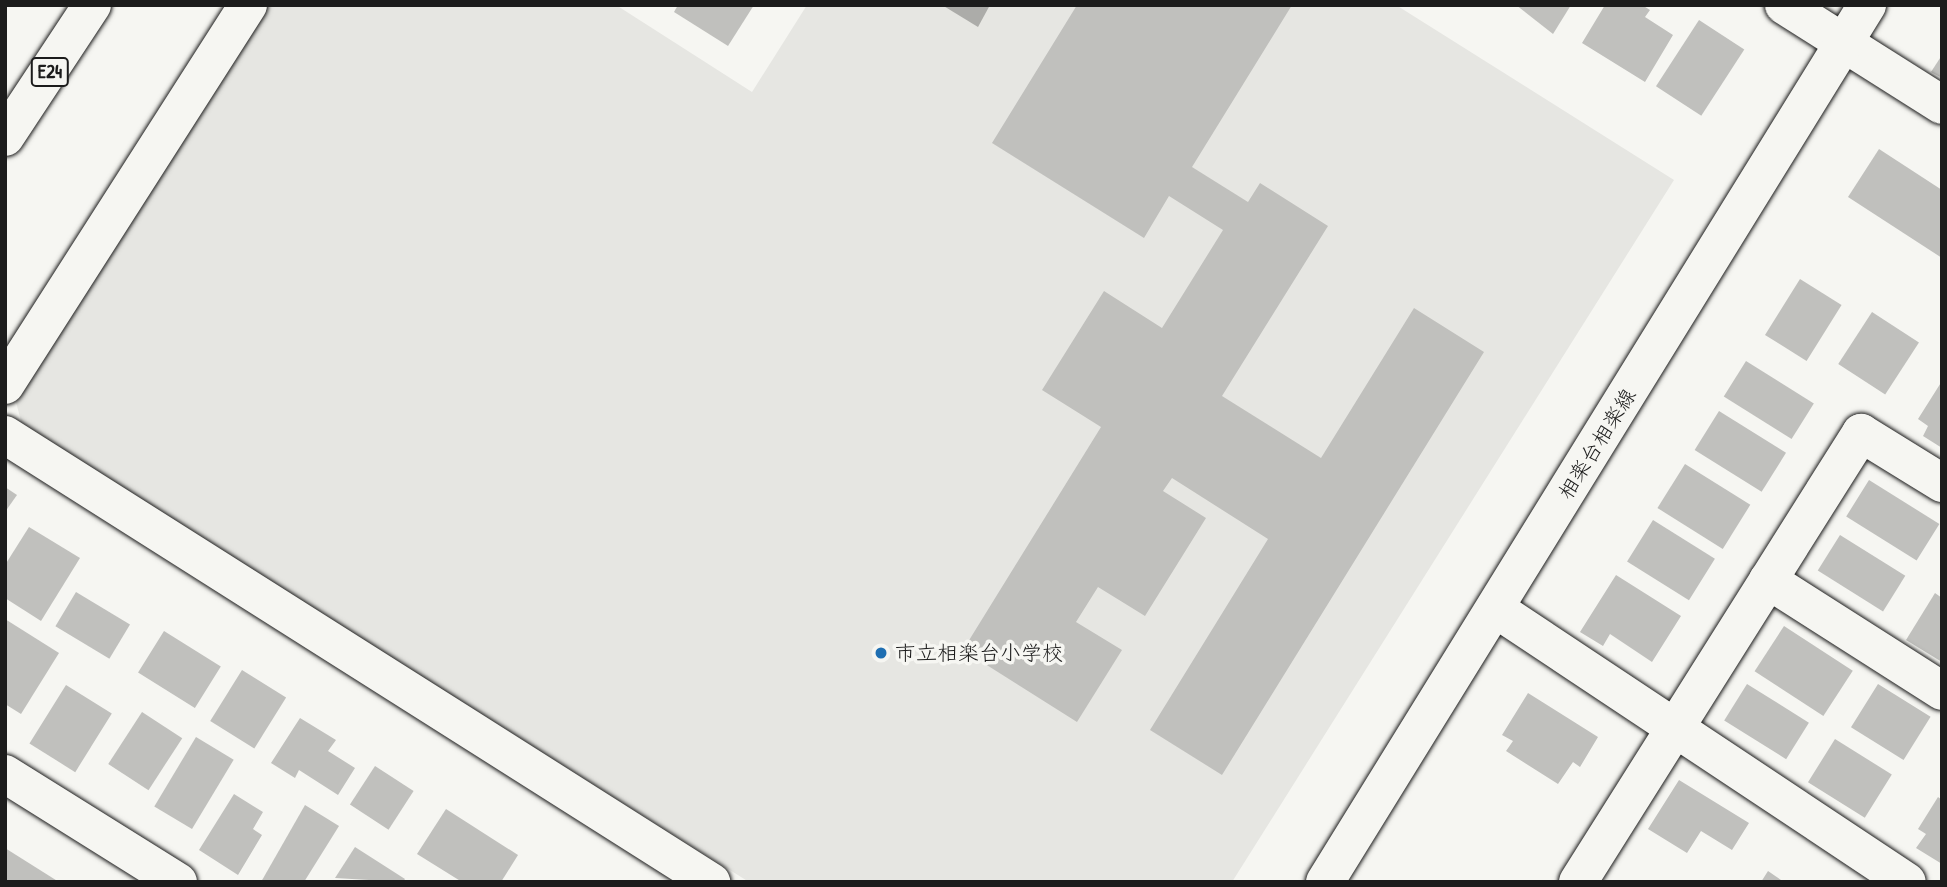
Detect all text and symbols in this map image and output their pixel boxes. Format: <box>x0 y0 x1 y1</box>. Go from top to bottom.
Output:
road number: E24 <box>31 57 69 88</box>
street label: 相楽台相楽線 <box>1553 384 1641 504</box>
place label: 市立相楽台小学校 <box>895 640 1063 666</box>
marker: 市立相楽台小学校 <box>873 645 889 661</box>

